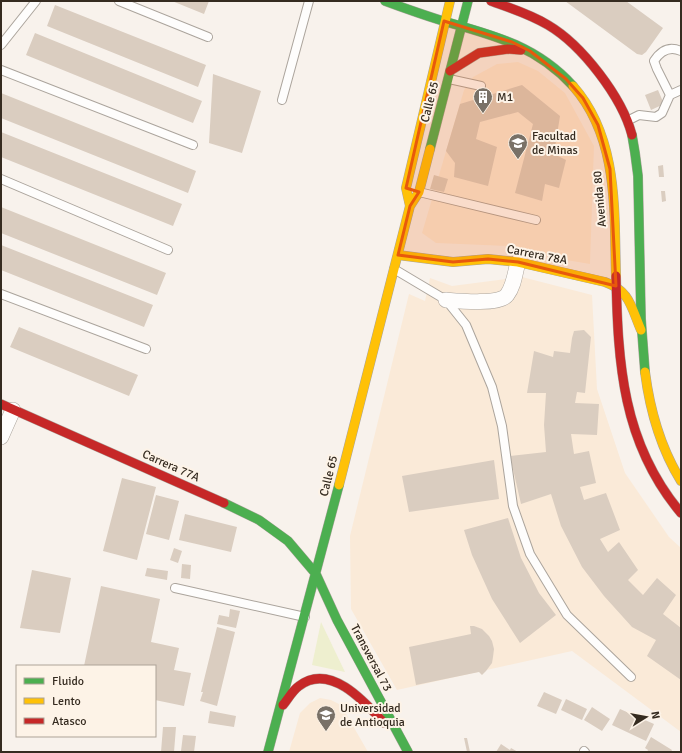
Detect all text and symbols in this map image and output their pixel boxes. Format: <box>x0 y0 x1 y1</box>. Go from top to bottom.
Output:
street label: Calle 65 <box>418 80 442 124</box>
building icon: M1 <box>472 86 494 114</box>
place label: M1 <box>497 90 513 105</box>
place label: Facultad de Minas <box>532 129 578 158</box>
school or university icon: Facultad de Minas <box>507 132 529 160</box>
street label: Avenida 80 <box>590 170 610 228</box>
street label: Carrera 78A <box>506 242 569 268</box>
street label: Carrera 77A <box>140 447 203 486</box>
street label: Calle 65 <box>317 454 341 498</box>
street label: Transversal 73 <box>347 622 395 694</box>
legend <box>16 665 156 737</box>
text: Fluido <box>52 674 84 689</box>
text: Lento <box>52 694 81 709</box>
north arrow <box>626 697 666 737</box>
place label: Universidad de Antioquia <box>340 701 405 730</box>
school or university icon: Universidad de Antioquia <box>315 704 337 732</box>
text: N <box>648 710 662 720</box>
text: Atasco <box>52 714 87 729</box>

